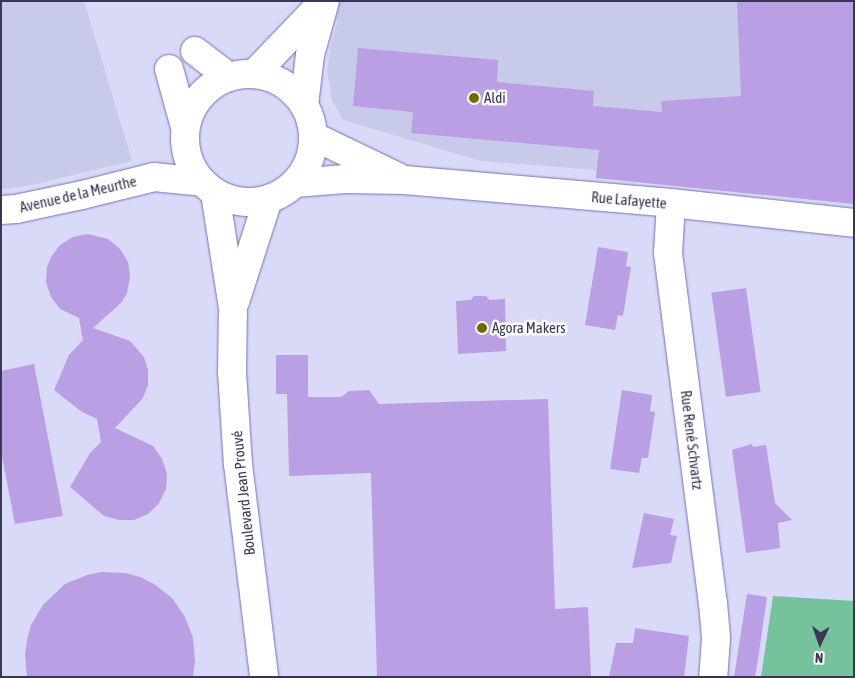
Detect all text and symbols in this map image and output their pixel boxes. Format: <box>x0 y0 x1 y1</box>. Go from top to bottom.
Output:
place label: Aldi <box>484 89 506 107</box>
marker: Aldi <box>468 92 480 104</box>
street label: Avenue de la Meurthe <box>18 172 138 216</box>
street label: Rue Lafayette <box>591 188 667 212</box>
place label: Agora Makers <box>492 319 566 337</box>
marker: Agora Makers <box>476 322 488 334</box>
street label: Rue René Schvartz <box>677 389 707 491</box>
street label: Boulevard Jean Prouvé <box>228 430 258 556</box>
north arrow <box>795 618 845 668</box>
text: N <box>815 650 824 666</box>

